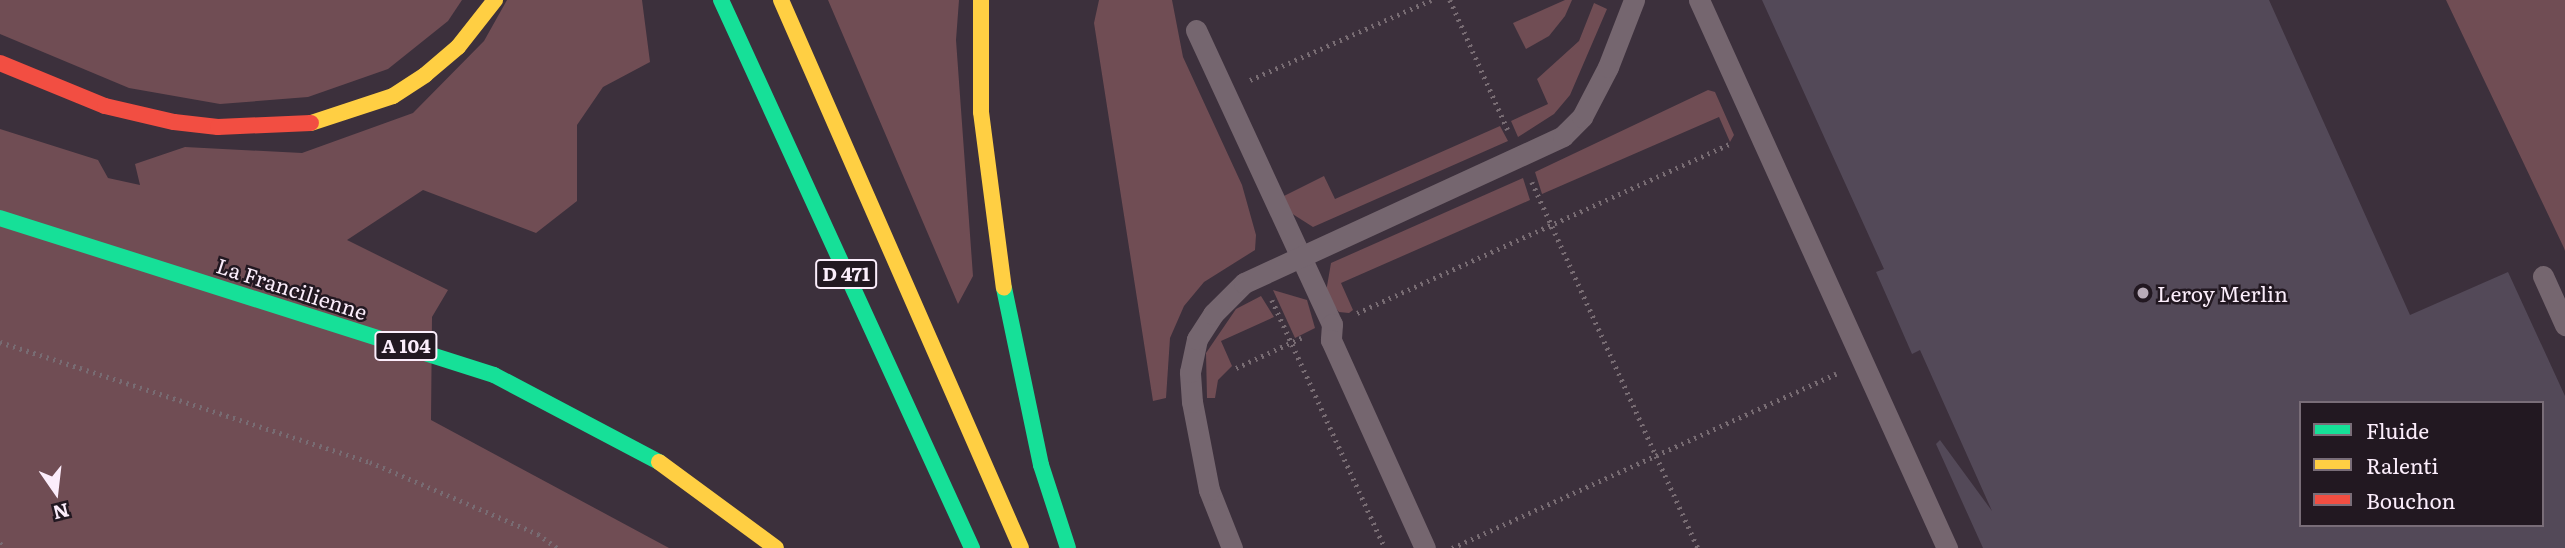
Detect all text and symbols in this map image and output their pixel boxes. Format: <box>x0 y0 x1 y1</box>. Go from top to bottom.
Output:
street label: La Francilienne <box>214 252 370 324</box>
road number: D 471 <box>814 258 878 290</box>
place label: Leroy Merlin <box>2157 280 2288 306</box>
marker: Leroy Merlin <box>2135 285 2151 301</box>
road number: A 104 <box>373 330 439 362</box>
legend <box>2299 401 2544 527</box>
text: Fluide <box>2366 414 2429 445</box>
text: Ralenti <box>2366 449 2439 480</box>
north arrow <box>21 457 91 527</box>
text: Bouchon <box>2366 484 2455 515</box>
text: N <box>50 497 72 528</box>

